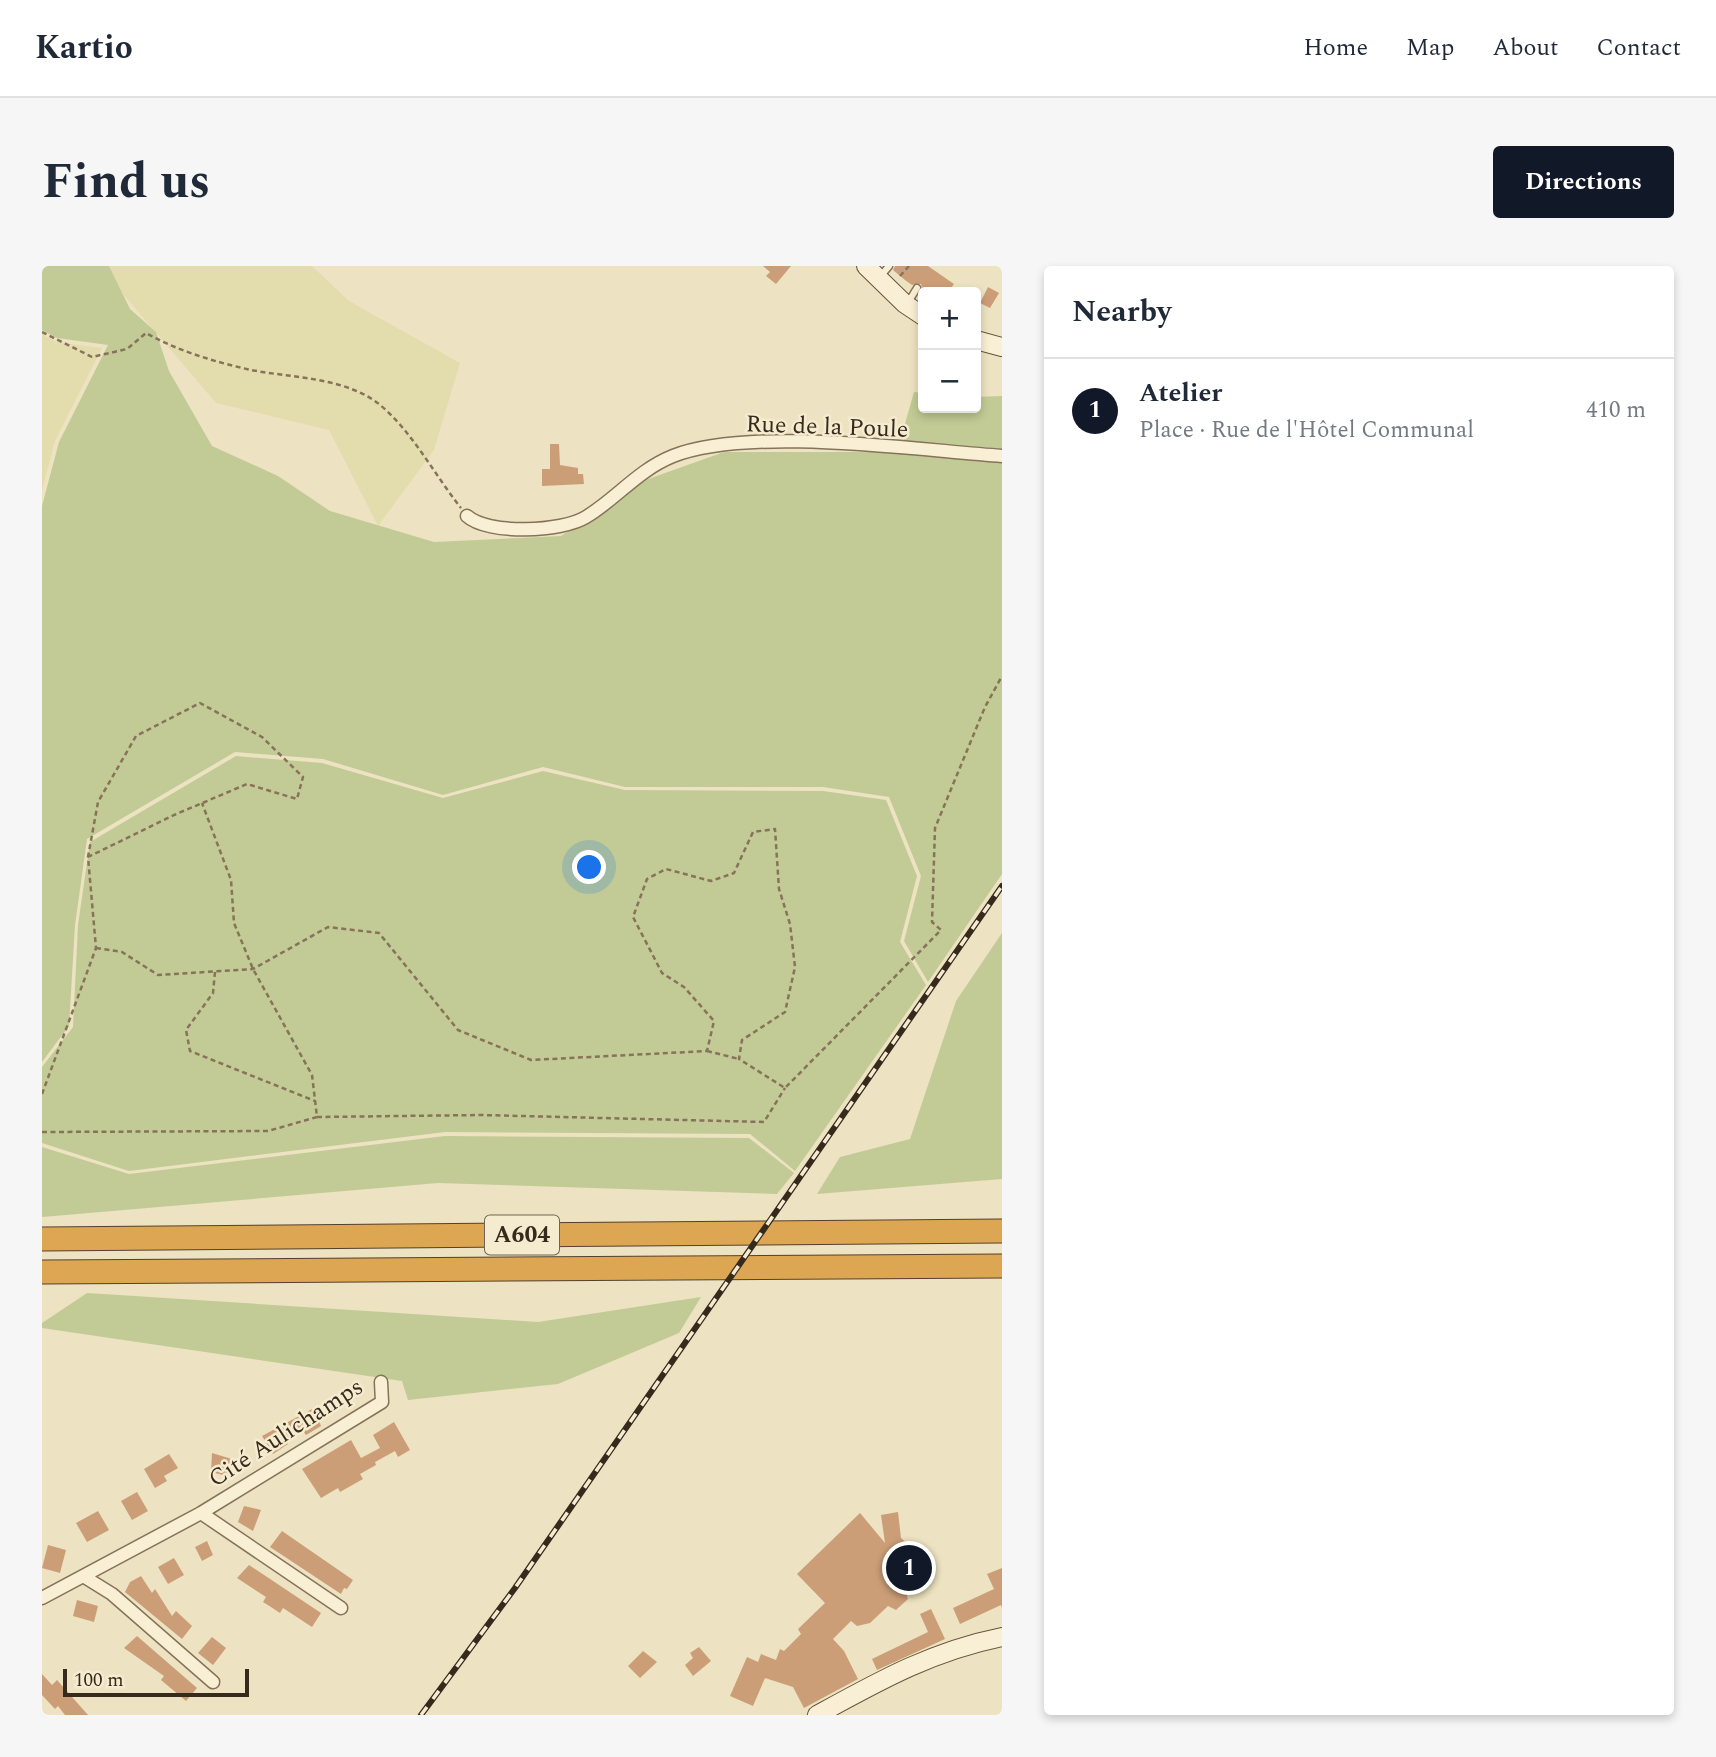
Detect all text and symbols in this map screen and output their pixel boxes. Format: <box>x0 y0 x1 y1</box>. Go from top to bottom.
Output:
text: Kartio <box>35 23 133 73</box>
text: Home <box>1303 30 1368 66</box>
text: Map <box>1406 30 1454 66</box>
text: About <box>1492 30 1558 66</box>
text: Contact <box>1596 30 1681 66</box>
text: Find us <box>42 145 210 220</box>
button: Directions <box>1493 146 1674 218</box>
map controls <box>918 287 981 413</box>
button: + <box>918 287 981 350</box>
text: Nearby <box>1072 289 1171 335</box>
button: − <box>918 350 981 413</box>
text: Atelier <box>1139 373 1222 413</box>
text: 1 <box>1089 393 1101 428</box>
text: 410 m <box>1586 393 1646 428</box>
street label: Rue de la Poule <box>745 406 909 448</box>
text: Place · Rue de l'Hôtel Communal <box>1139 413 1474 448</box>
your location <box>572 850 606 884</box>
road number: A604 <box>485 1216 559 1254</box>
street label: Cité Aulichamps <box>201 1369 371 1497</box>
pin: 1 <box>886 1542 932 1594</box>
scale bar <box>63 1666 248 1698</box>
text: 100 m <box>74 1666 124 1695</box>

